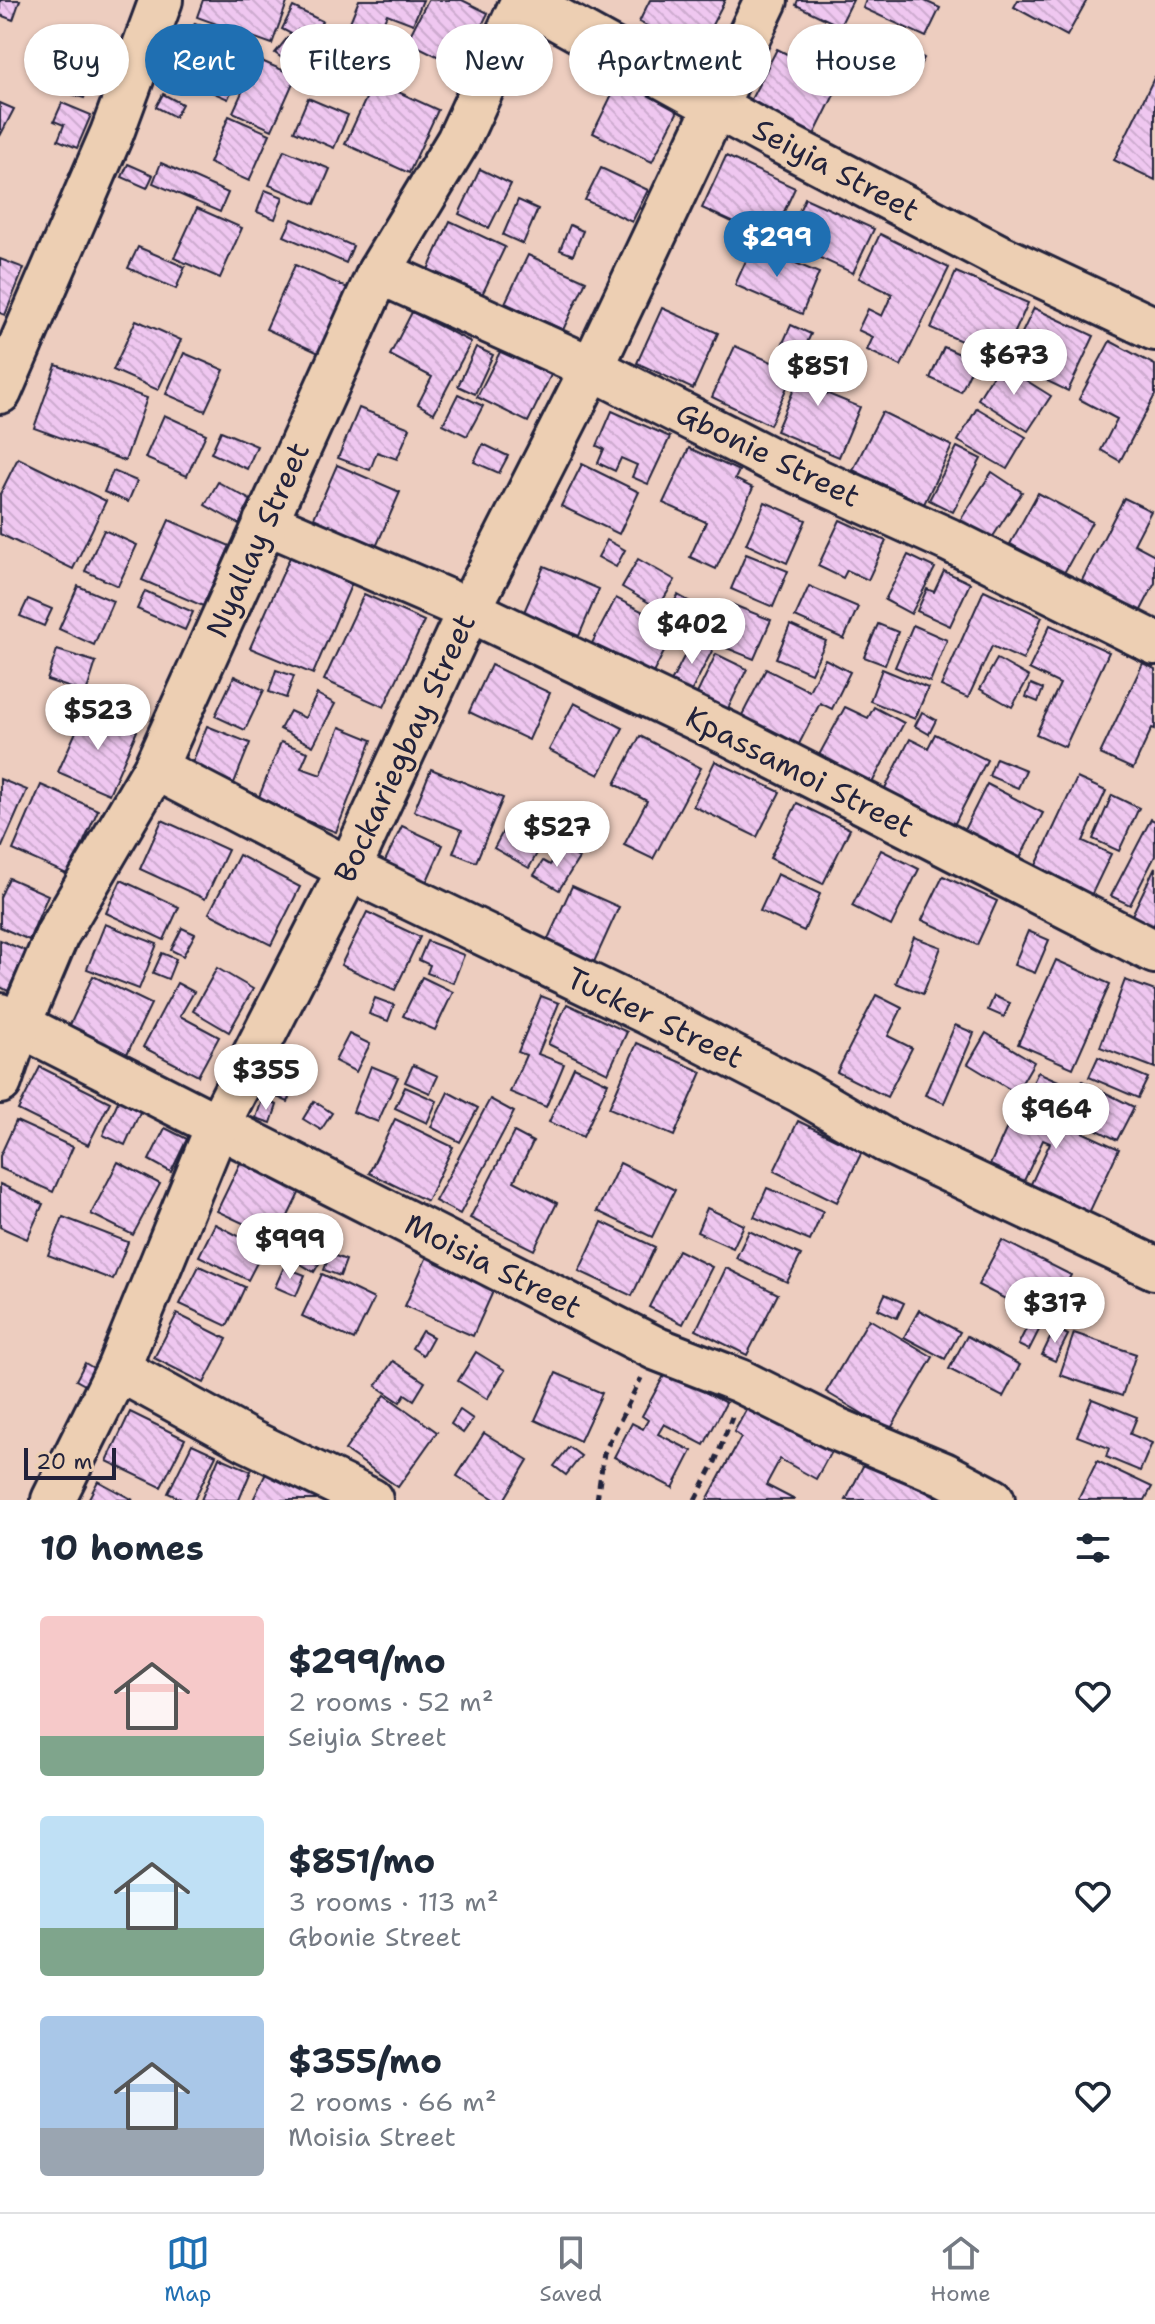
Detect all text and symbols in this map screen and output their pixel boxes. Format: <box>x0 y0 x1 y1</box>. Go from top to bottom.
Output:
chip: Buy <box>24 24 129 96</box>
chip: Rent <box>145 24 264 96</box>
chip: Filters <box>280 24 420 96</box>
chip: New <box>436 24 553 96</box>
chip: Apartment <box>569 24 771 96</box>
chip: House <box>787 24 925 96</box>
street label: Seiyia Street <box>746 108 927 231</box>
pin: $299 <box>730 211 824 279</box>
text: $299 <box>742 219 812 254</box>
pin: $673 <box>967 329 1061 397</box>
text: $673 <box>979 337 1049 372</box>
pin: $851 <box>771 340 865 408</box>
text: $851 <box>786 348 850 383</box>
street label: Gbonie Street <box>669 392 867 517</box>
street label: Nyallay Street <box>196 436 319 644</box>
pin: $402 <box>645 598 739 666</box>
text: $402 <box>656 606 728 641</box>
street label: Bockariegbay Street <box>324 607 485 889</box>
pin: $523 <box>51 684 145 752</box>
text: $523 <box>63 692 133 727</box>
street label: Kpassamoi Street <box>679 696 922 847</box>
pin: $527 <box>510 801 604 869</box>
text: $527 <box>523 809 591 844</box>
street label: Tucker Street <box>560 957 751 1078</box>
pin: $355 <box>219 1044 313 1112</box>
text: $355 <box>232 1052 300 1087</box>
pin: $964 <box>1009 1083 1103 1151</box>
text: $964 <box>1020 1091 1092 1126</box>
street label: Moisia Street <box>398 1203 589 1328</box>
pin: $999 <box>243 1213 337 1281</box>
text: $999 <box>254 1221 326 1256</box>
pin: $317 <box>1008 1277 1102 1345</box>
text: $317 <box>1023 1285 1087 1320</box>
scale bar <box>24 1444 116 1480</box>
text: 20 m <box>36 1447 93 1476</box>
text: 10 homes <box>40 1525 204 1571</box>
icon: filters <box>1071 1526 1115 1570</box>
text: $299/mo <box>288 1638 446 1684</box>
icon: home <box>104 1648 200 1744</box>
icon: heart <box>1071 1674 1115 1718</box>
text: 2 rooms · 52 m² <box>288 1684 494 1719</box>
text: Seiyia Street <box>288 1719 447 1754</box>
text: $851/mo <box>288 1838 435 1884</box>
icon: home <box>104 1848 200 1944</box>
icon: heart <box>1071 1874 1115 1918</box>
text: 3 rooms · 113 m² <box>288 1884 499 1919</box>
text: Gbonie Street <box>288 1919 461 1954</box>
text: $355/mo <box>288 2038 442 2084</box>
icon: home <box>104 2048 200 2144</box>
icon: heart <box>1071 2074 1115 2118</box>
text: 2 rooms · 66 m² <box>288 2084 497 2119</box>
text: Moisia Street <box>288 2119 456 2154</box>
tab: Map <box>164 2231 211 2308</box>
tab: Saved <box>540 2231 602 2308</box>
tab: Home <box>930 2231 991 2308</box>

